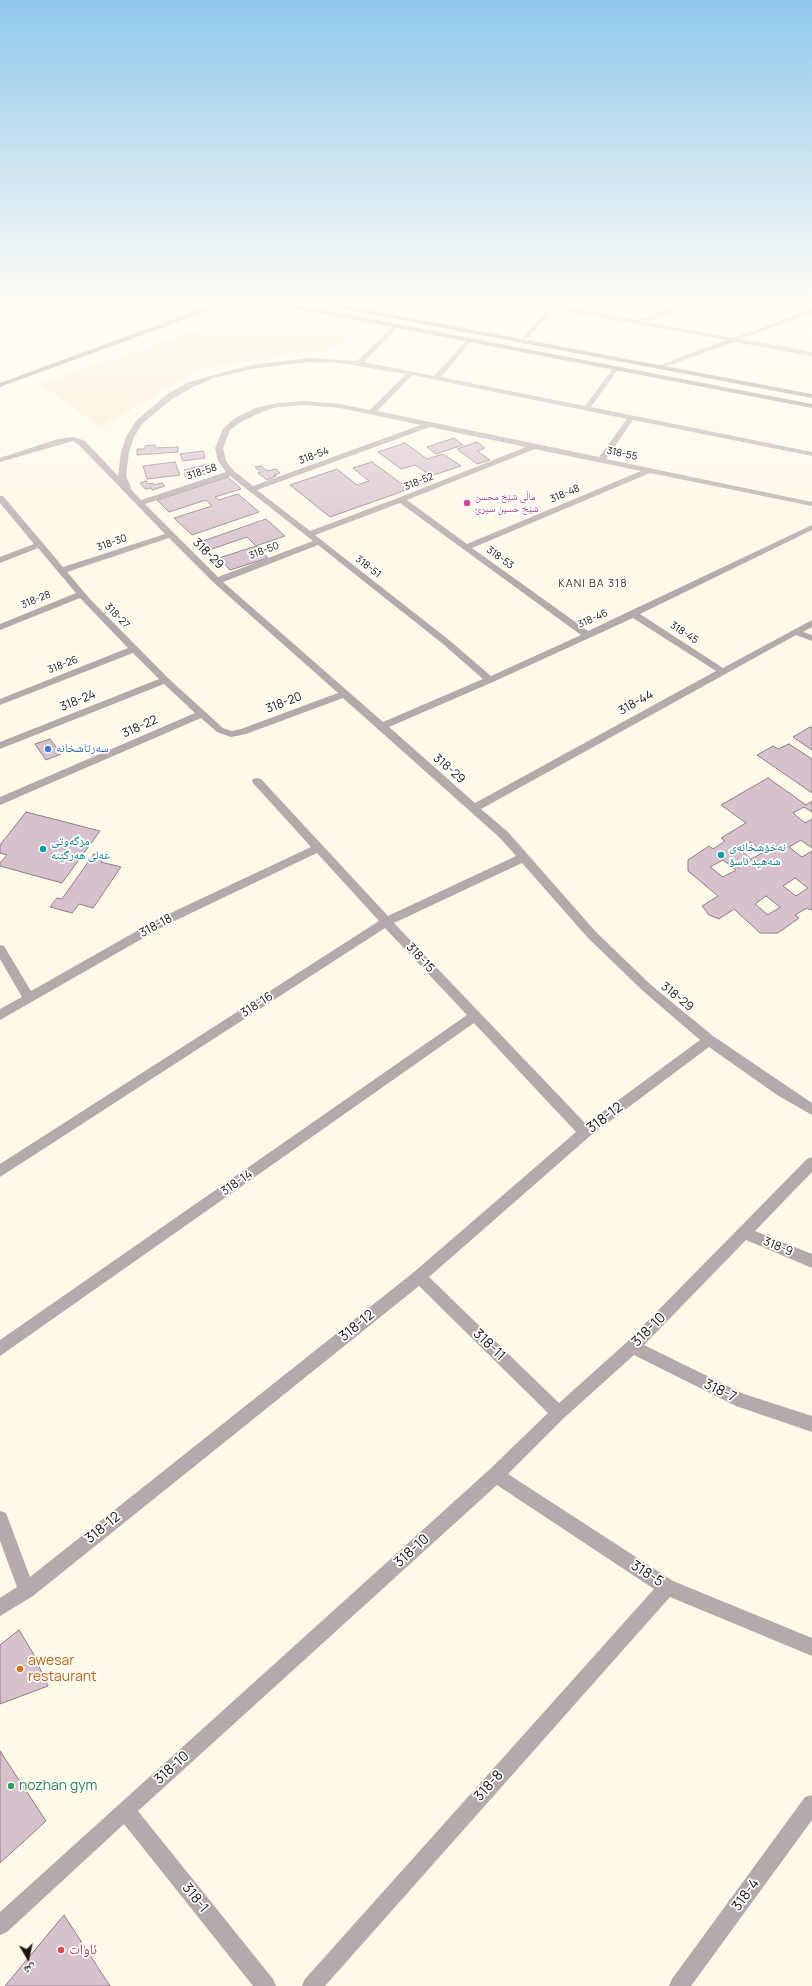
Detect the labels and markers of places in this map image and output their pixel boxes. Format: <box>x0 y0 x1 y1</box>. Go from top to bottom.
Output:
place label: ماڵی شێخ محسن شێخ حسین سیرێ <box>475 491 539 514</box>
marker: ماڵی شێخ محسن شێخ حسین سیرێ <box>462 498 472 508</box>
place label: سەرتاشخانە <box>56 742 109 756</box>
marker: سەرتاشخانە <box>43 744 53 754</box>
place label: مزگەوتی عەلی هەرگێنە <box>51 835 110 863</box>
place label: نەخۆشخانەی شەهید ئاسۆ <box>729 841 786 869</box>
marker: مزگەوتی عەلی هەرگێنە <box>38 844 48 854</box>
marker: نەخۆشخانەی شەهید ئاسۆ <box>716 850 726 860</box>
place label: awesar restaurant <box>28 1653 97 1686</box>
marker: awesar restaurant <box>15 1664 25 1674</box>
place label: nozhan gym <box>19 1778 97 1794</box>
marker: nozhan gym <box>6 1781 16 1791</box>
place label: ئاوات <box>69 1942 97 1958</box>
marker: ئاوات <box>56 1945 66 1955</box>

